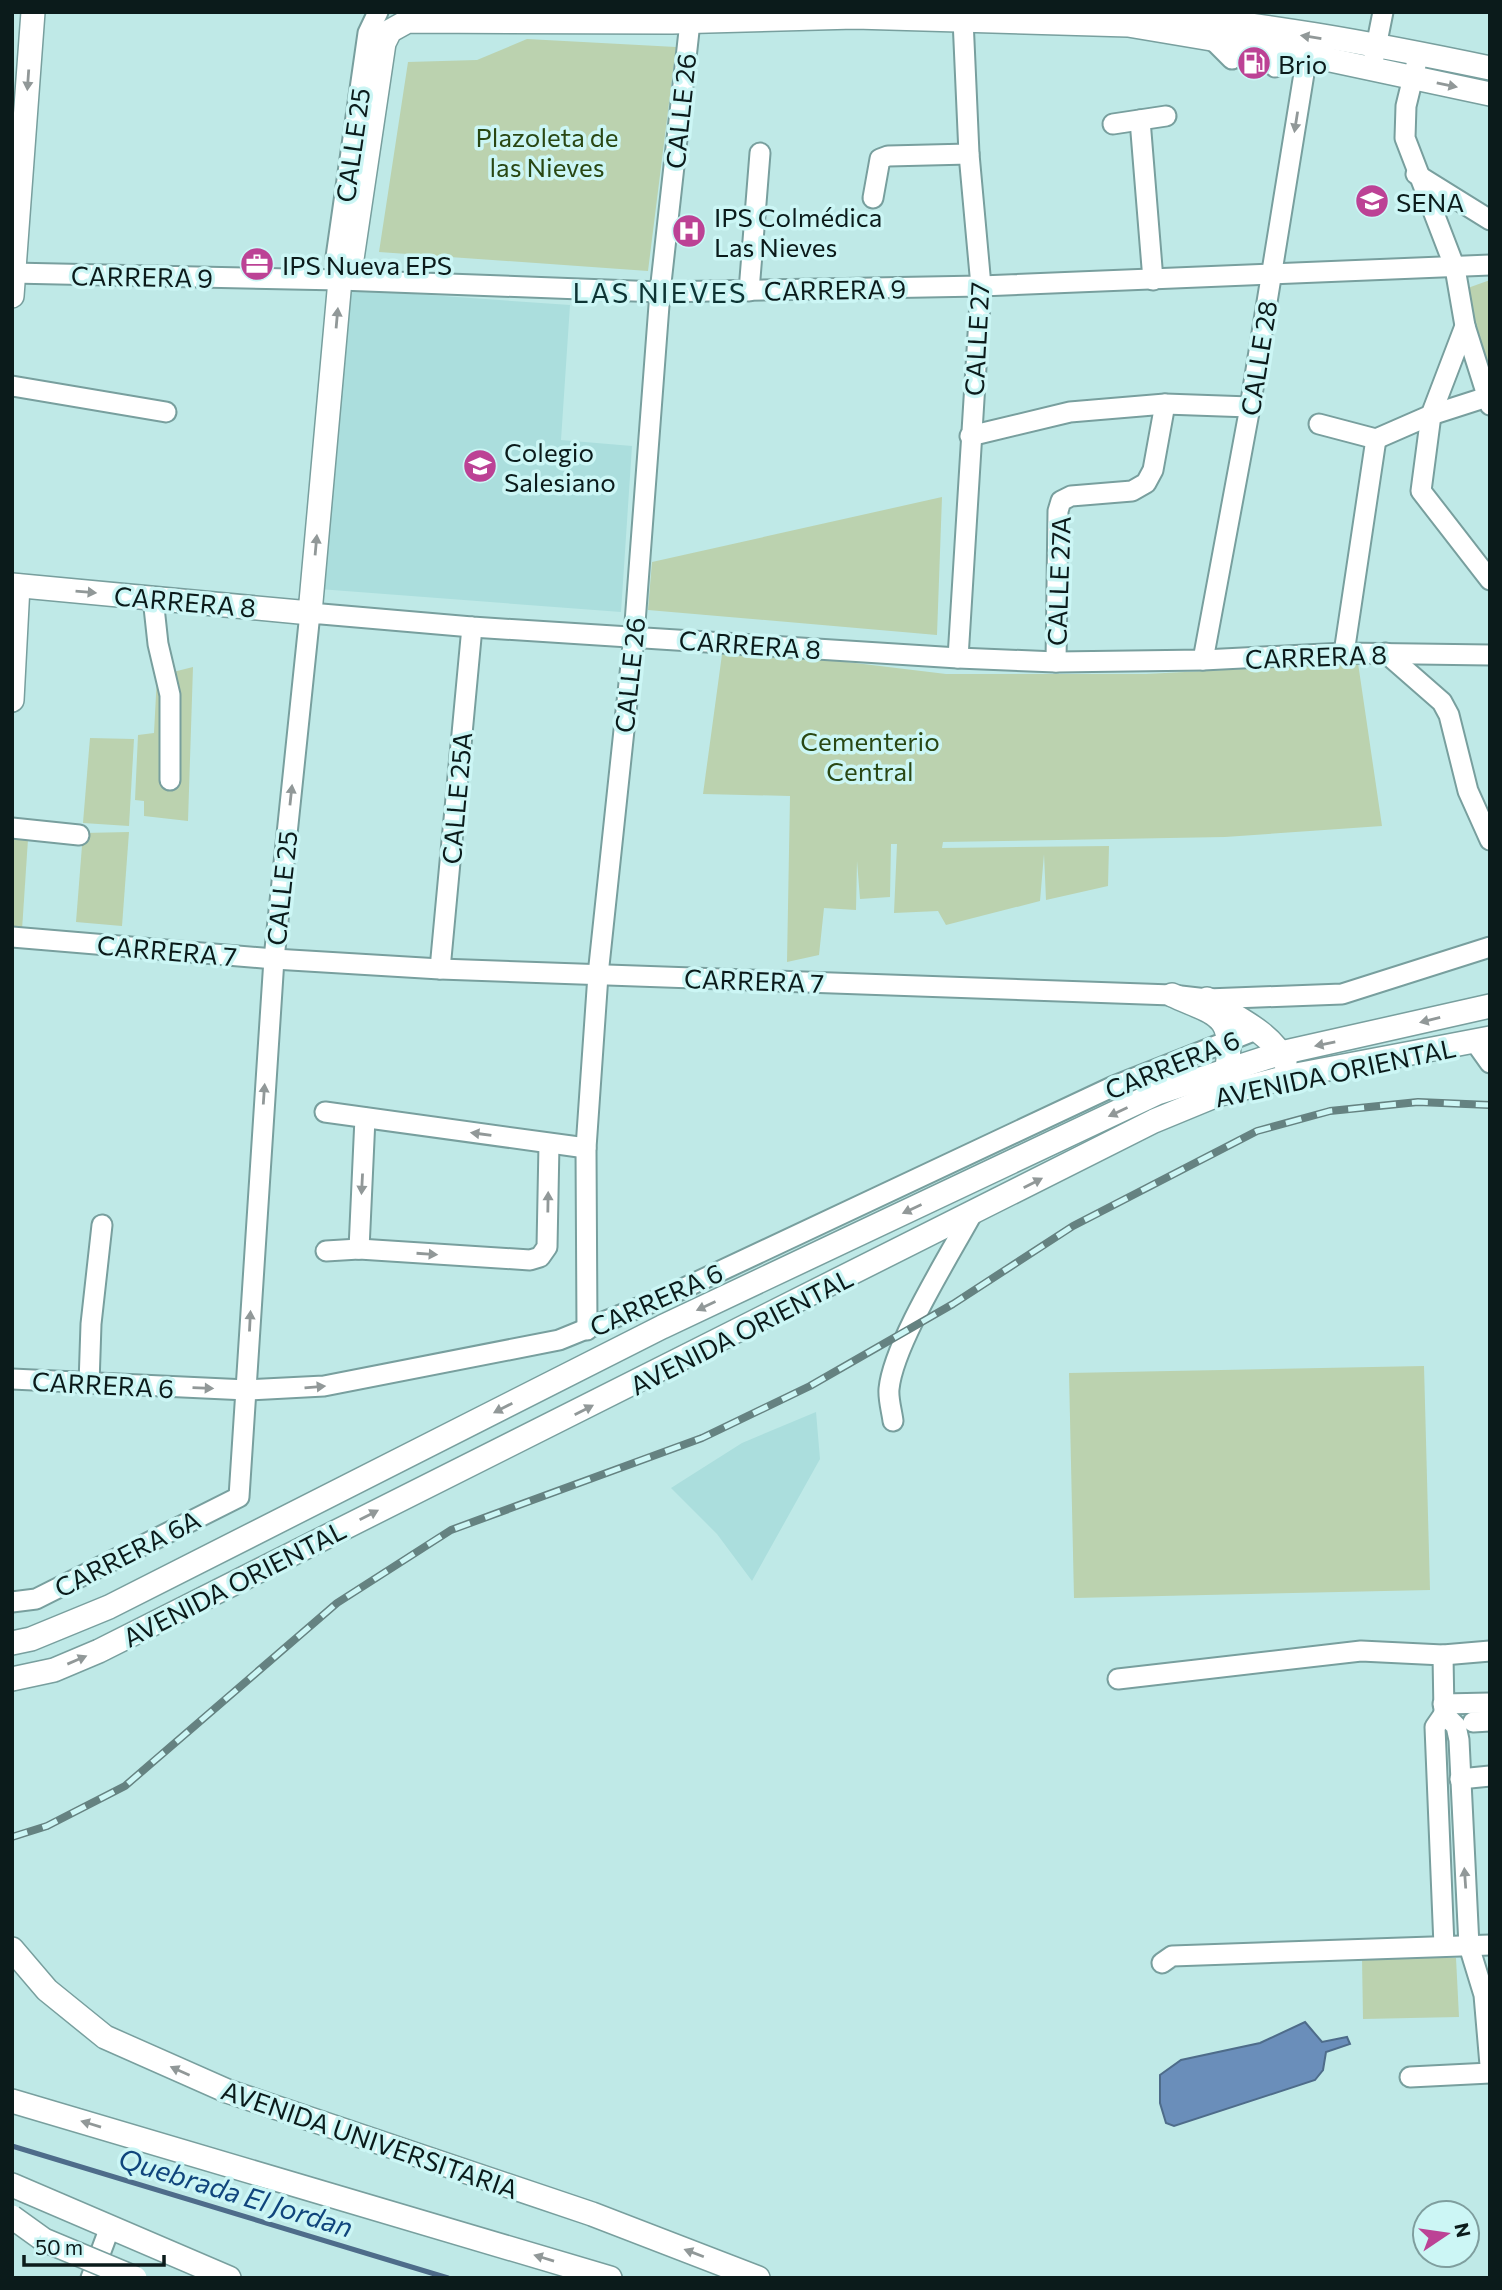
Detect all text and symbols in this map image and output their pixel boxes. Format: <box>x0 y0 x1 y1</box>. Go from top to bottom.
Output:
one-way arrow <box>1300 31 1322 42</box>
fuel station icon: Brio <box>1235 44 1273 82</box>
place label: Brio <box>1278 48 1327 79</box>
street label: CALLE 26 <box>659 52 701 170</box>
one-way arrow <box>22 70 33 92</box>
one-way arrow <box>1436 79 1458 90</box>
street label: CALLE 25 <box>329 86 375 204</box>
one-way arrow <box>1290 111 1301 133</box>
park label: Plazoleta de las Nieves <box>475 121 619 182</box>
school or university icon: SENA <box>1353 182 1391 220</box>
place label: SENA <box>1396 186 1464 217</box>
place label: IPS Colmédica Las Nieves <box>714 201 882 262</box>
hospital icon: IPS Colmédica Las Nieves <box>670 212 708 250</box>
office icon: IPS Nueva EPS <box>238 245 276 283</box>
place label: IPS Nueva EPS <box>282 249 452 280</box>
street label: CARRERA 9 <box>71 259 213 293</box>
street label: CARRERA 9 <box>764 272 906 306</box>
district label: LAS NIEVES <box>573 275 747 309</box>
street label: CALLE 27 <box>958 281 994 397</box>
street label: CALLE 28 <box>1234 298 1282 418</box>
one-way arrow <box>332 307 343 329</box>
place label: Colegio Salesiano <box>504 436 616 497</box>
school or university icon: Colegio Salesiano <box>461 447 499 485</box>
street label: CALLE 27A <box>1040 516 1076 646</box>
one-way arrow <box>311 533 322 555</box>
street label: CARRERA 8 <box>113 579 257 623</box>
one-way arrow <box>75 587 97 598</box>
street label: CALLE 26 <box>608 616 650 734</box>
street label: CARRERA 8 <box>678 624 822 664</box>
street label: CARRERA 8 <box>1244 638 1388 674</box>
park label: Cementerio Central <box>800 725 940 786</box>
street label: CALLE 25A <box>435 731 477 865</box>
one-way arrow <box>286 783 297 805</box>
street label: CALLE 25 <box>260 829 302 947</box>
street label: CARRERA 7 <box>96 928 238 972</box>
street label: CARRERA 7 <box>683 962 825 998</box>
one-way arrow <box>1419 1015 1441 1026</box>
street label: CARRERA 6 <box>1100 1023 1244 1105</box>
street label: AVENIDA ORIENTAL <box>1212 1031 1458 1113</box>
one-way arrow <box>1314 1038 1336 1049</box>
one-way arrow <box>259 1083 270 1105</box>
one-way arrow <box>1108 1106 1128 1118</box>
one-way arrow <box>470 1128 492 1139</box>
one-way arrow <box>356 1173 367 1195</box>
one-way arrow <box>1023 1177 1043 1189</box>
one-way arrow <box>542 1190 554 1212</box>
one-way arrow <box>902 1203 922 1215</box>
one-way arrow <box>416 1248 438 1259</box>
street label: CARRERA 6 <box>585 1256 727 1342</box>
street label: AVENIDA ORIENTAL <box>625 1261 857 1401</box>
one-way arrow <box>696 1301 717 1312</box>
one-way arrow <box>245 1310 256 1332</box>
street label: CARRERA 6 <box>31 1365 175 1403</box>
one-way arrow <box>304 1381 326 1392</box>
one-way arrow <box>192 1383 214 1394</box>
one-way arrow <box>493 1402 513 1413</box>
one-way arrow <box>574 1405 594 1416</box>
street label: CARRERA 6A <box>49 1503 205 1603</box>
one-way arrow <box>359 1510 379 1521</box>
street label: AVENIDA ORIENTAL <box>118 1513 350 1653</box>
one-way arrow <box>67 1654 88 1665</box>
one-way arrow <box>1459 1867 1470 1889</box>
one-way arrow <box>170 2065 191 2076</box>
street label: AVENIDA UNIVERSITARIA <box>218 2074 522 2204</box>
one-way arrow <box>81 2118 102 2128</box>
water label: Quebrada El Jordan <box>115 2140 357 2244</box>
north arrow <box>1411 2199 1481 2269</box>
text: N <box>1450 2221 1476 2240</box>
scale bar <box>24 2224 164 2268</box>
text: 50 m <box>35 2234 83 2259</box>
one-way arrow <box>684 2248 705 2259</box>
one-way arrow <box>534 2253 555 2263</box>

